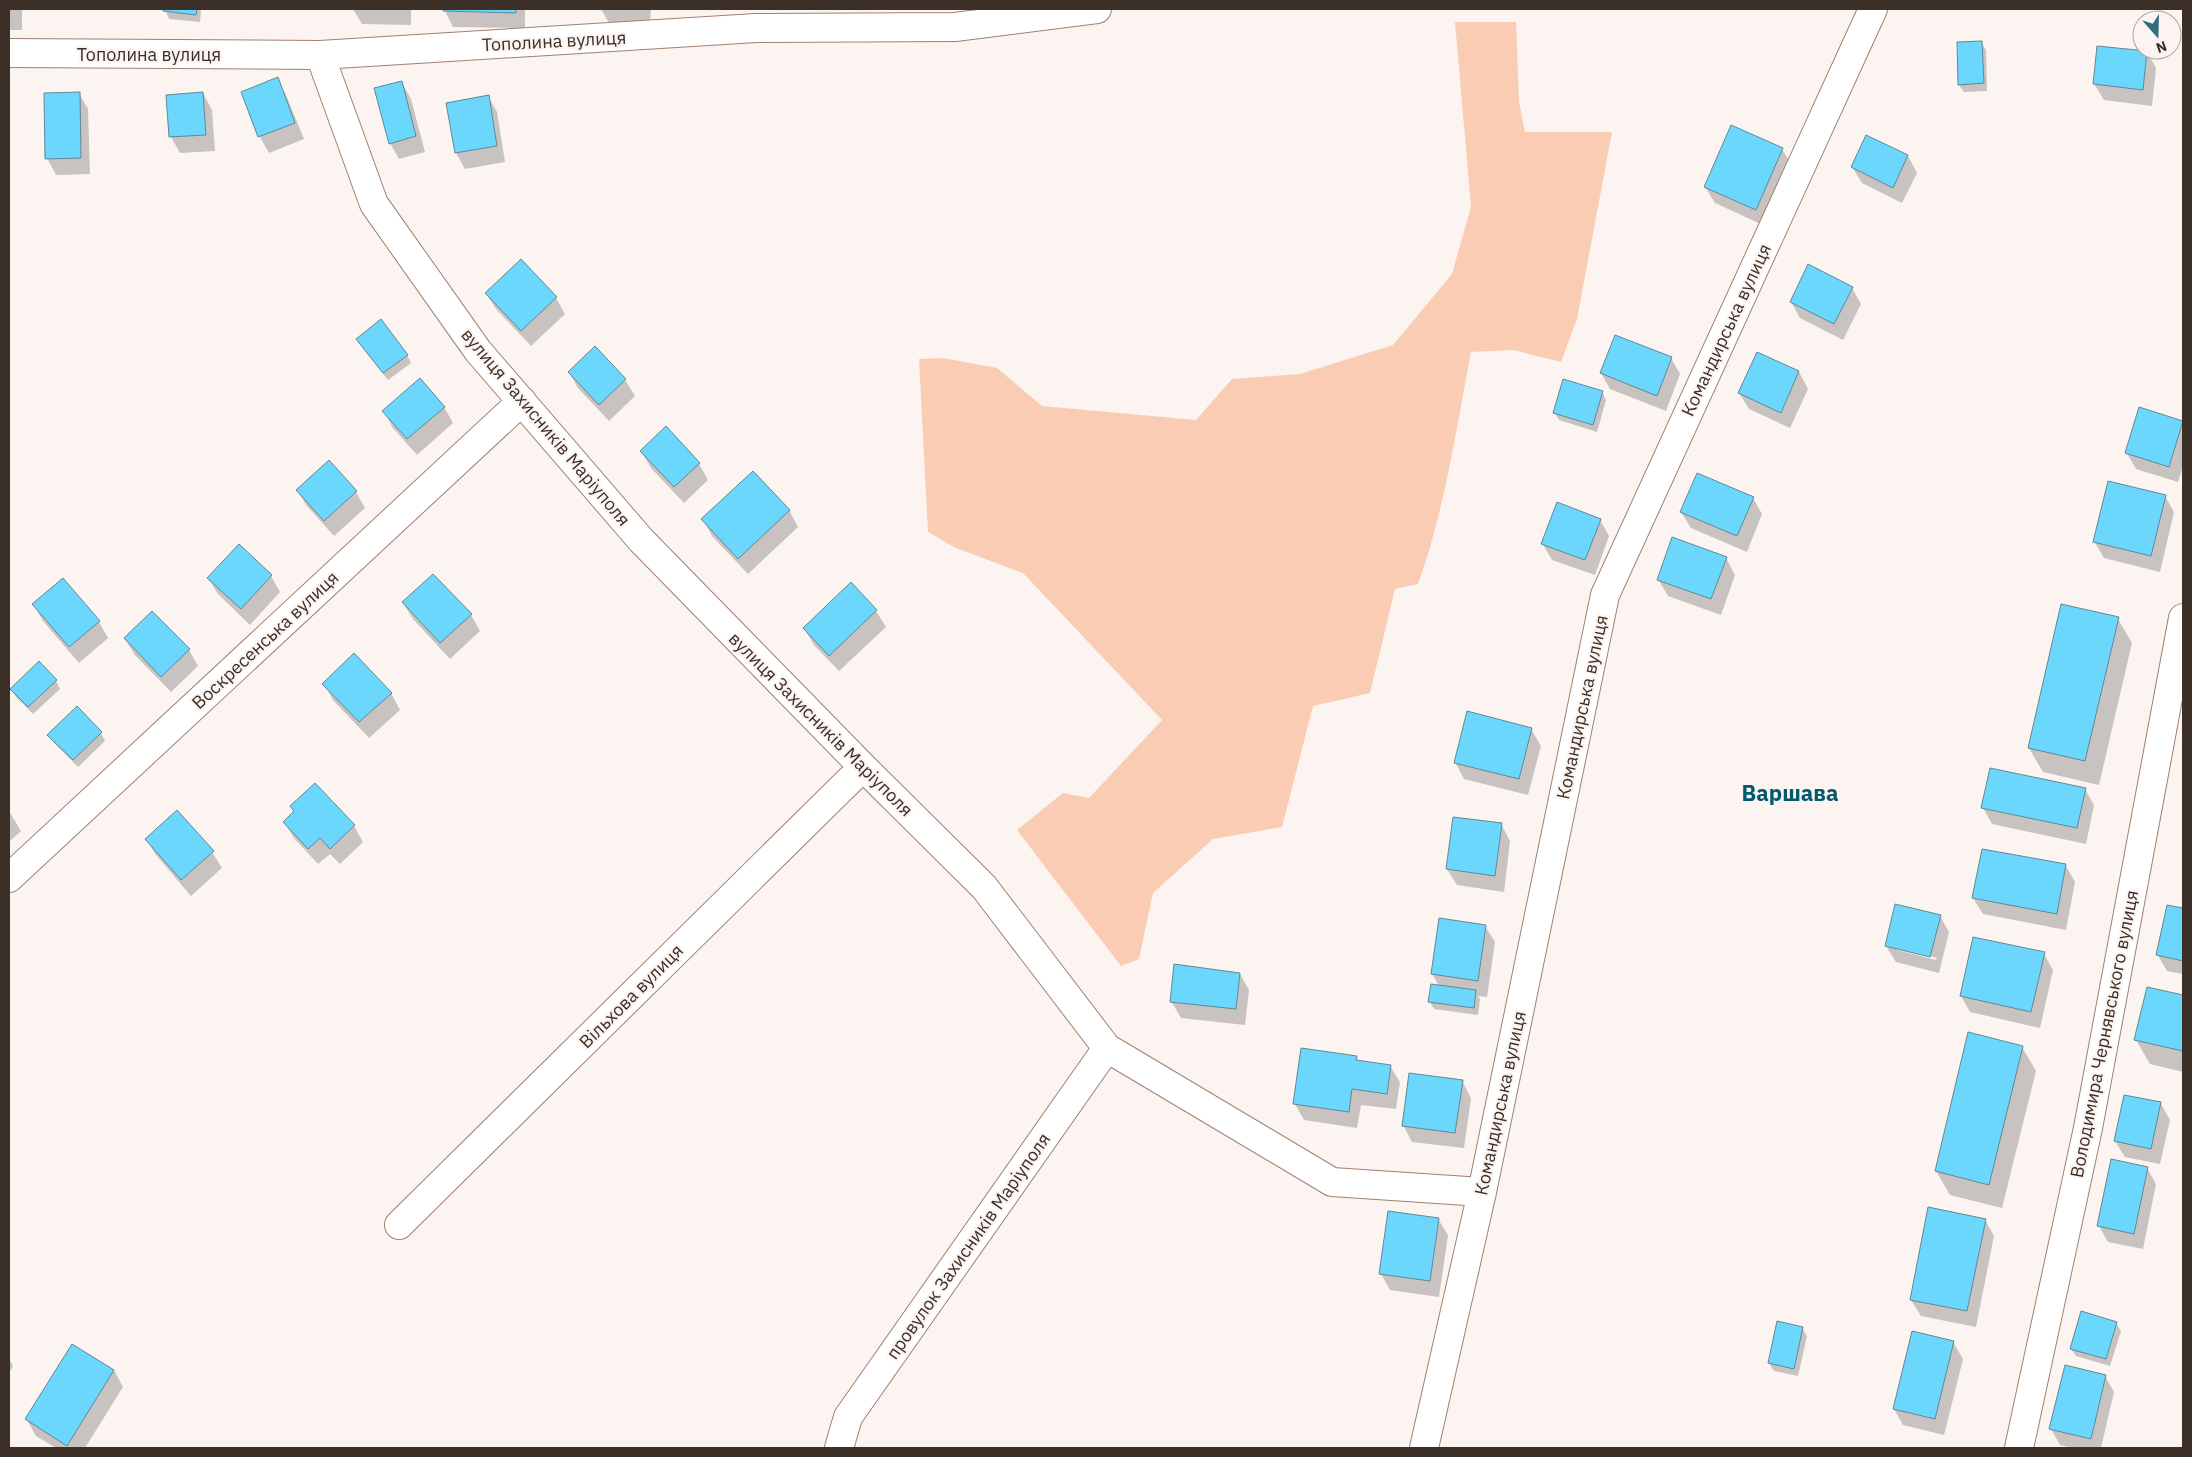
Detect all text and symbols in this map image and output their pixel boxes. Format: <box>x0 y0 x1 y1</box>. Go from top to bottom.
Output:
north arrow <box>2132 10 2182 60</box>
street label: Тополина вулиця <box>481 26 627 56</box>
text: N <box>2154 37 2169 57</box>
street label: Тополина вулиця <box>77 43 221 66</box>
street label: Командирська вулиця <box>1676 240 1776 420</box>
street label: вулиця Захисників Маріуполя <box>456 323 636 531</box>
street label: Воскресенська вулиця <box>187 566 343 714</box>
street label: Командирська вулиця <box>1551 613 1613 801</box>
street label: вулиця Захисників Маріуполя <box>724 627 918 821</box>
district label: Варшава <box>1742 778 1838 807</box>
street label: Володимира Чернявського вулиця <box>2065 888 2143 1180</box>
street label: Вільхова вулиця <box>574 939 688 1053</box>
street label: Командирська вулиця <box>1469 1009 1531 1197</box>
street label: провулок Захисників Маріуполя <box>881 1128 1055 1364</box>

